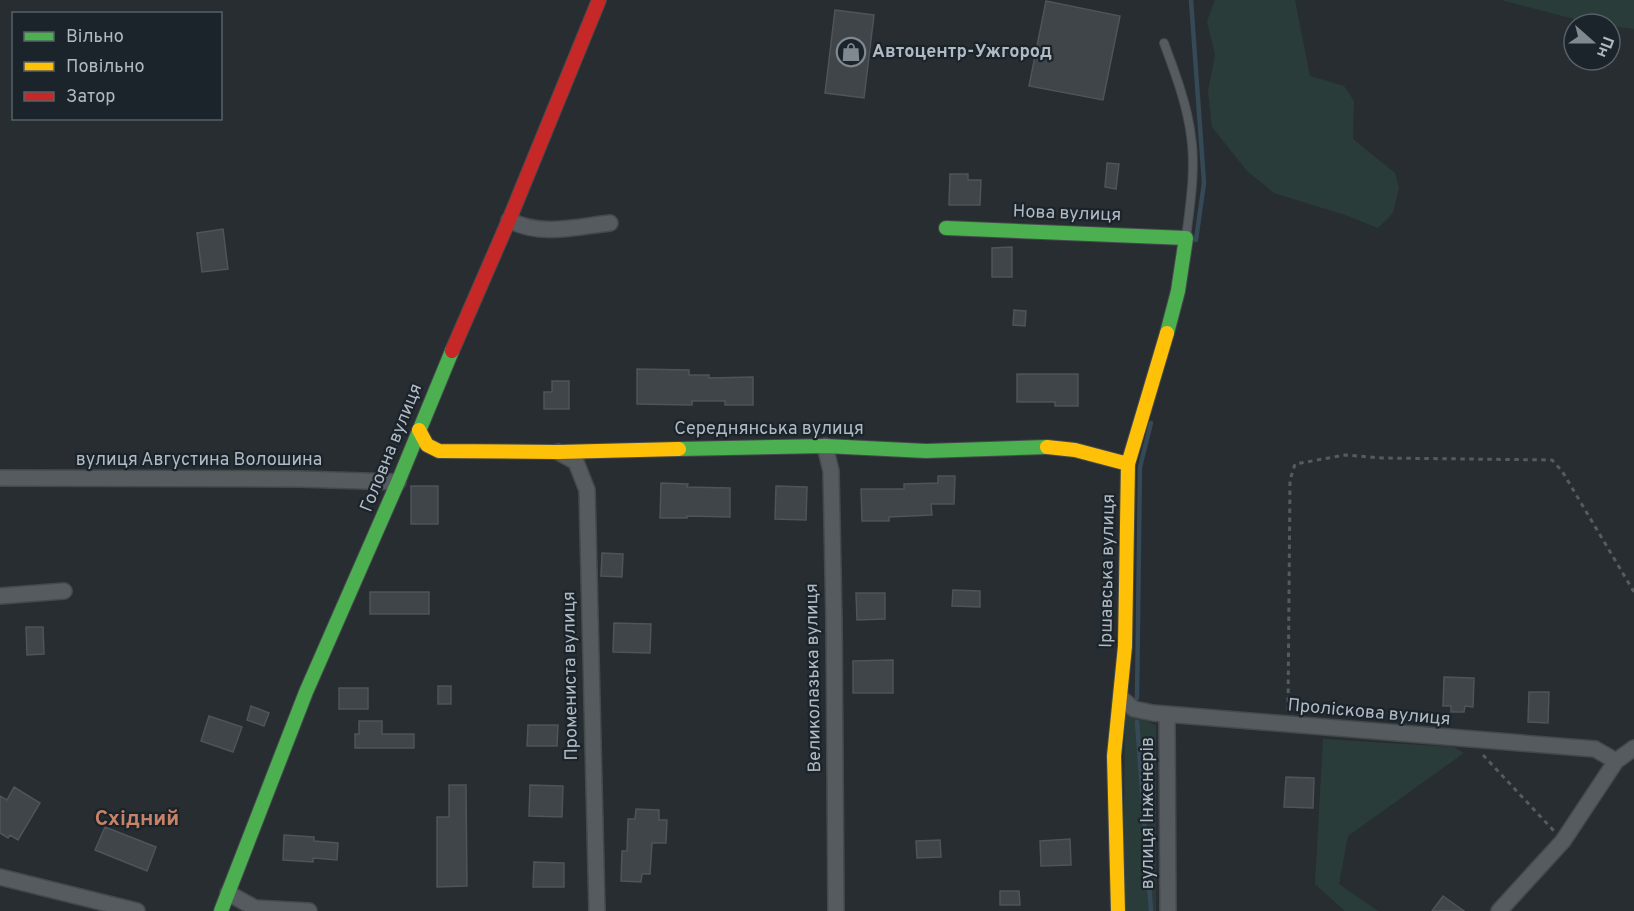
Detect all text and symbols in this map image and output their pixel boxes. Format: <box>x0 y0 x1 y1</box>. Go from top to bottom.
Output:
legend <box>12 12 222 120</box>
north arrow <box>1562 12 1622 72</box>
text: Вільно <box>66 26 124 49</box>
text: Пн <box>1591 33 1617 60</box>
shop icon: Автоцентр-Ужгород <box>835 36 867 68</box>
place label: Автоцентр-Ужгород <box>872 41 1052 64</box>
text: Повільно <box>66 56 145 79</box>
text: Затор <box>66 86 115 109</box>
street label: Нова вулиця <box>1012 201 1122 227</box>
street label: Головна вулиця <box>356 380 428 516</box>
street label: Середнянська вулиця <box>674 418 864 441</box>
street label: вулиця Августина Волошина <box>76 449 322 472</box>
street label: Іршавська вулиця <box>1095 494 1121 648</box>
street label: Великолазька вулиця <box>801 583 827 773</box>
street label: Промениста вулиця <box>558 591 584 761</box>
street label: Проліскова вулиця <box>1287 694 1451 732</box>
street label: вулиця Інженерів <box>1137 737 1160 889</box>
district label: Східний <box>95 806 179 833</box>

